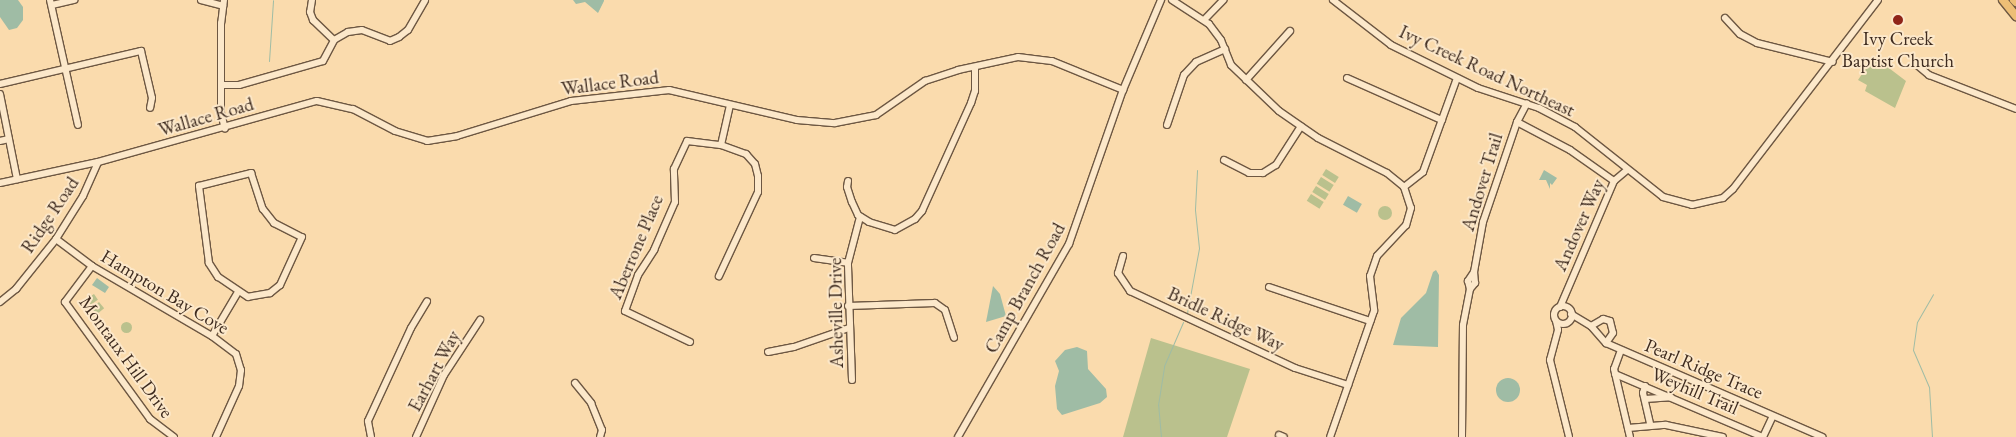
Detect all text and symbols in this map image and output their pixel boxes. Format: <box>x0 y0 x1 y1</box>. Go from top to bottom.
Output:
marker: Ivy Creek Baptist Church <box>1892 14 1904 26</box>
street label: Ivy Creek Road Northeast <box>1395 20 1579 122</box>
place label: Ivy Creek Baptist Church <box>1842 28 1954 72</box>
street label: Wallace Road <box>560 66 660 100</box>
street label: Wallace Road <box>156 93 256 141</box>
street label: Andover Trail <box>1456 130 1508 234</box>
street label: Ridge Road <box>16 173 84 257</box>
street label: Andover Way <box>1549 175 1609 275</box>
street label: Aberrone Place <box>604 191 668 303</box>
street label: Camp Branch Road <box>980 219 1070 357</box>
street label: Hampton Bay Cove <box>97 245 233 339</box>
street label: Asheville Drive <box>824 258 848 368</box>
street label: Bridle Ridge Way <box>1164 282 1288 356</box>
street label: Montaux Hill Drive <box>74 292 178 422</box>
street label: Earhart Way <box>403 326 465 416</box>
street label: Pearl Ridge Trace <box>1642 334 1766 404</box>
street label: Weyhill Trail <box>1648 362 1742 420</box>

